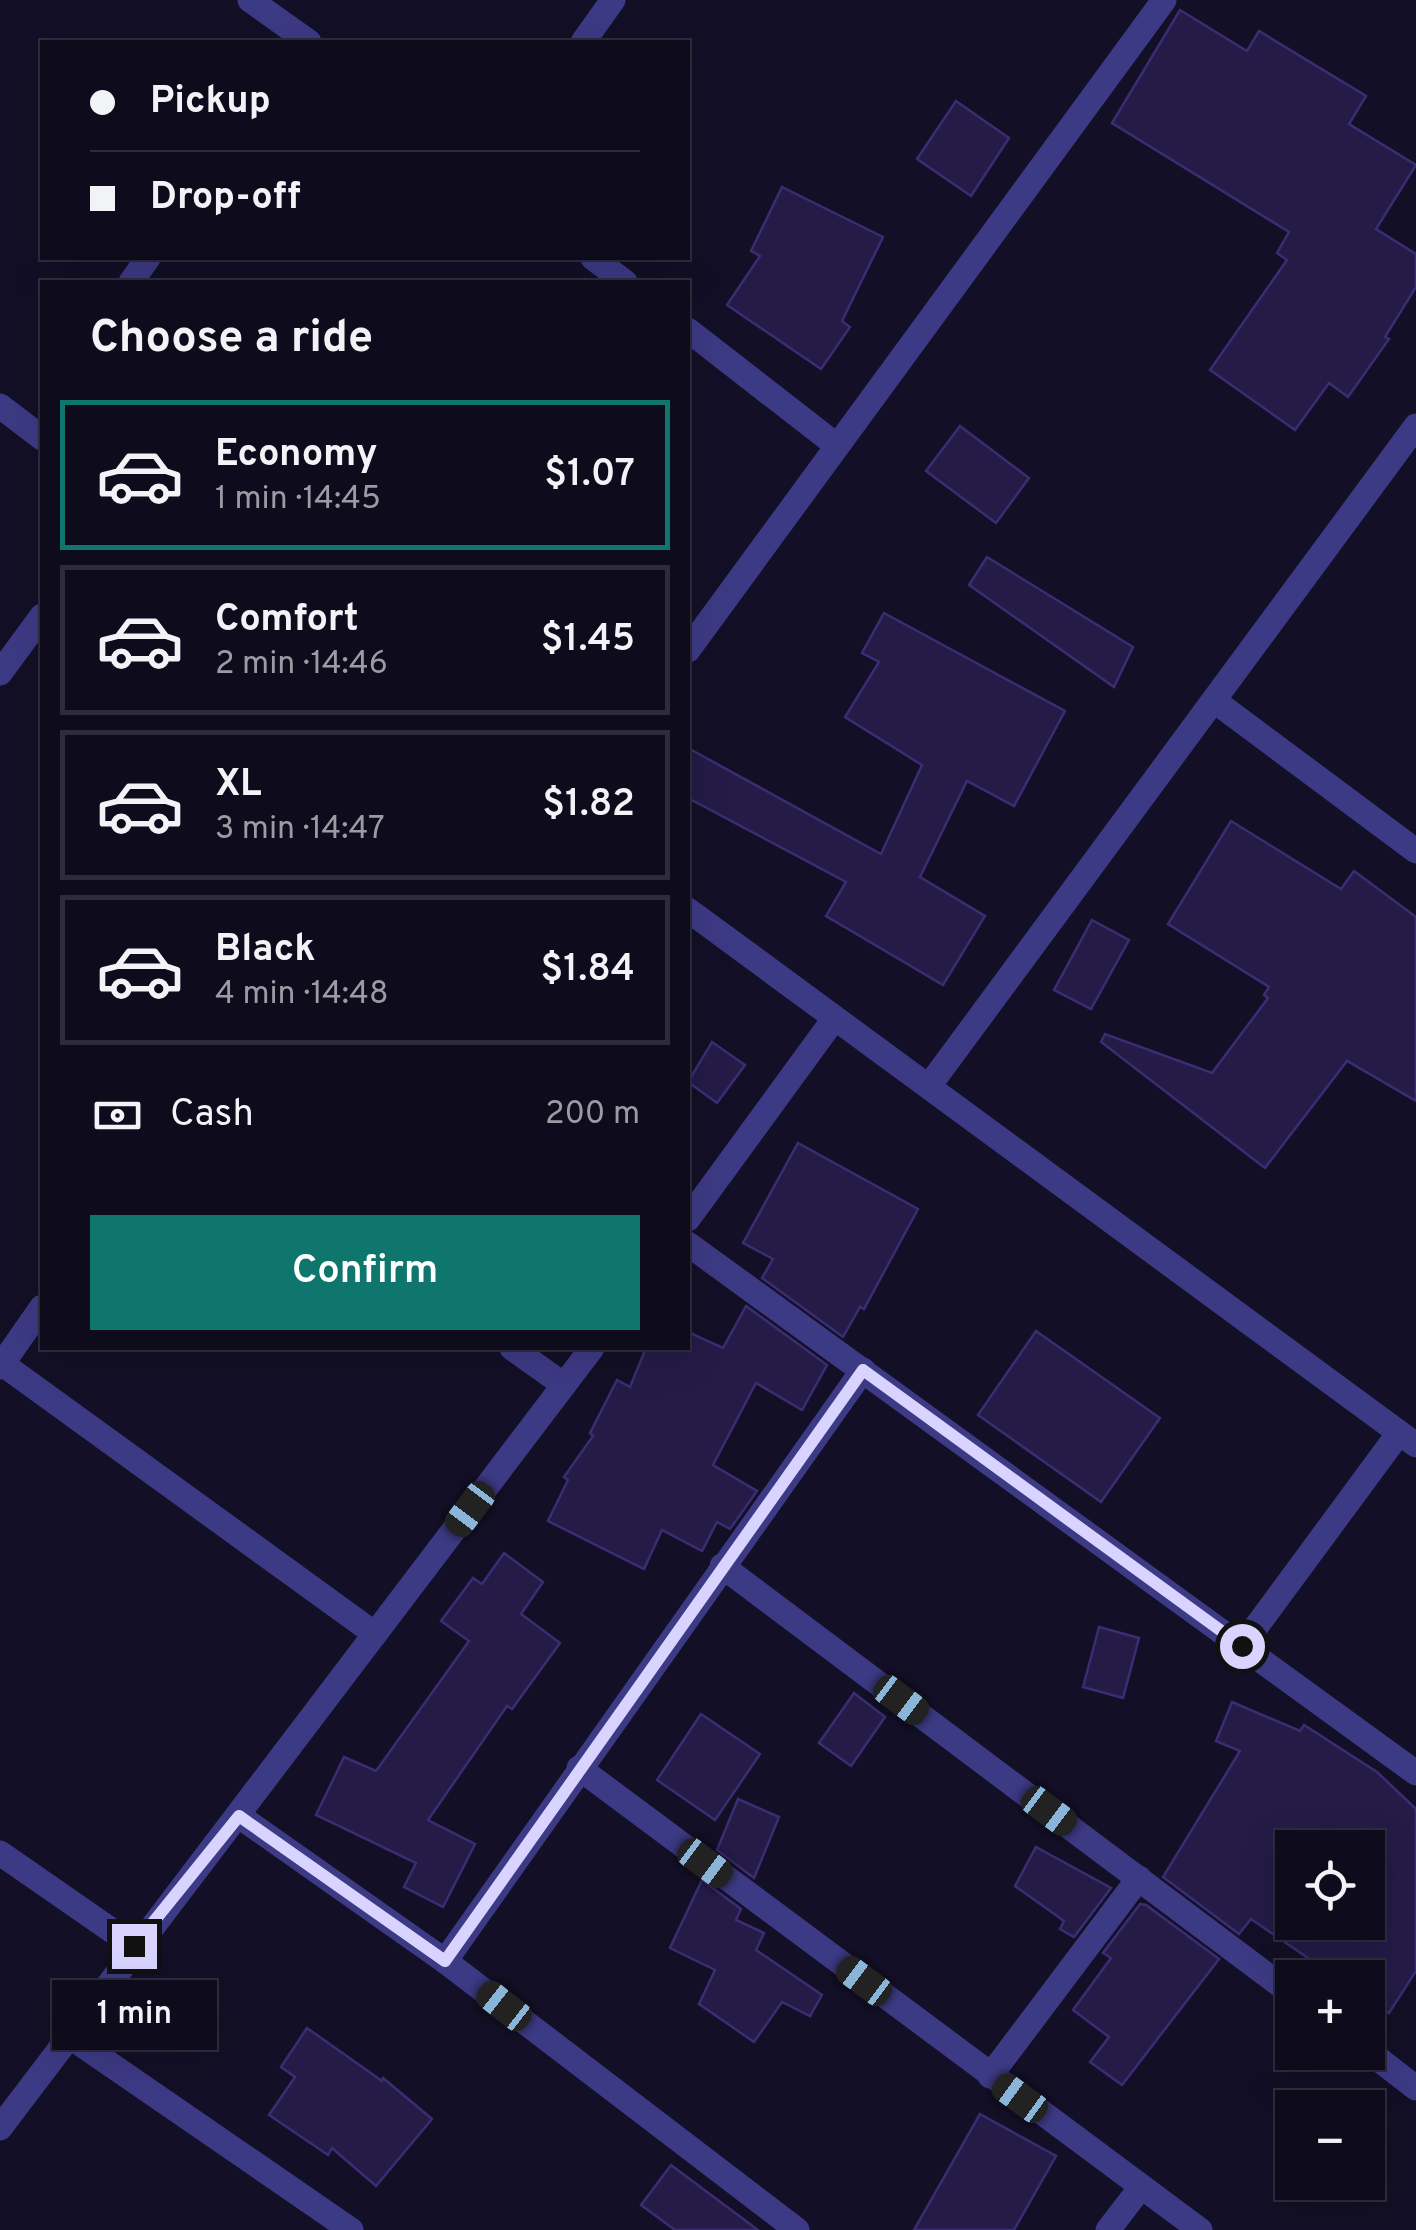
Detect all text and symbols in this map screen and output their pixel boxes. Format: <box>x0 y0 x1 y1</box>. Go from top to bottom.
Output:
text: Pickup <box>150 78 271 127</box>
text: Drop-off <box>150 174 301 223</box>
text: Choose a ride <box>90 311 373 368</box>
icon: car <box>95 430 185 520</box>
text: Economy <box>215 431 377 480</box>
text: $1.07 <box>544 451 635 500</box>
text: 1 min · 14:45 <box>215 480 381 520</box>
icon: car <box>95 595 185 685</box>
text: Comfort <box>215 596 359 645</box>
text: $1.45 <box>541 616 635 665</box>
text: 2 min · 14:46 <box>215 645 388 685</box>
icon: car <box>95 760 185 850</box>
text: XL <box>215 761 262 810</box>
text: $1.82 <box>542 781 635 830</box>
text: 3 min · 14:47 <box>215 810 385 850</box>
icon: car <box>95 925 185 1015</box>
text: Black <box>215 926 315 975</box>
text: $1.84 <box>541 946 635 995</box>
text: 4 min · 14:48 <box>215 975 388 1015</box>
icon: cash <box>90 1088 145 1143</box>
text: Cash <box>170 1091 254 1140</box>
text: 200 m <box>545 1095 640 1135</box>
button: Confirm <box>90 1215 640 1330</box>
car <box>440 1476 500 1542</box>
route start <box>1220 1624 1265 1669</box>
car <box>868 1670 934 1730</box>
car <box>1016 1781 1082 1841</box>
map controls <box>1275 1830 1385 2200</box>
button: locate <box>1275 1830 1385 1940</box>
car <box>672 1833 738 1893</box>
route end <box>112 1924 157 1969</box>
car <box>831 1951 897 2011</box>
button: + <box>1275 1960 1385 2070</box>
car <box>471 1976 537 2036</box>
callout: 1 min <box>52 1981 216 2051</box>
text: 1 min <box>97 1995 172 2035</box>
car <box>987 2068 1053 2128</box>
button: − <box>1275 2090 1385 2200</box>

